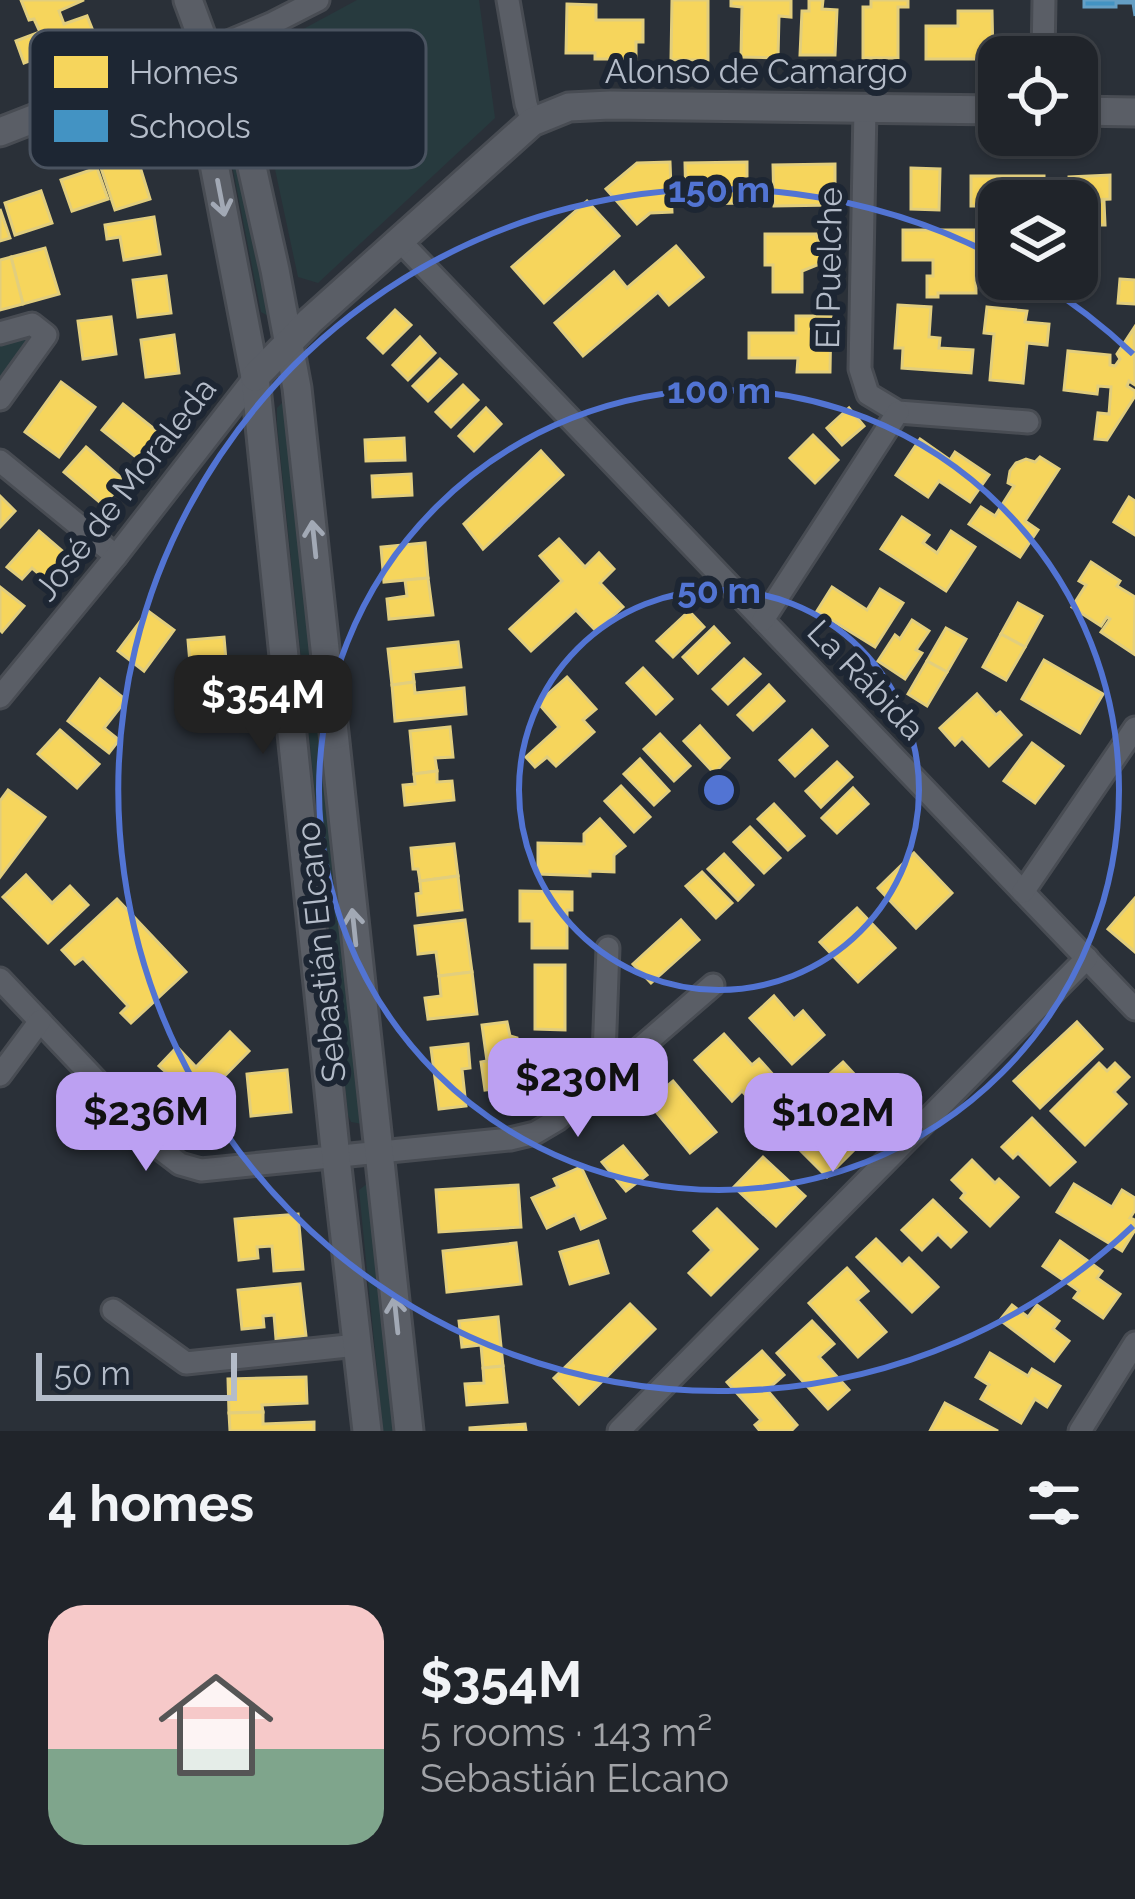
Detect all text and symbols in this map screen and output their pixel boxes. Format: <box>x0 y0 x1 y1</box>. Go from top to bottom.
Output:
legend <box>30 30 426 168</box>
map controls <box>978 36 1098 300</box>
button: locate <box>978 36 1098 156</box>
street label: Alonso de Camargo <box>605 52 907 91</box>
text: Homes <box>129 53 238 92</box>
text: Schools <box>129 107 251 146</box>
text: 150 m <box>668 168 770 210</box>
one-way arrow <box>211 178 233 217</box>
button: layers <box>978 180 1098 300</box>
street label: El Puelche <box>808 187 850 349</box>
text: 100 m <box>667 369 771 411</box>
street label: José de Moraleda <box>26 370 224 608</box>
one-way arrow <box>302 520 324 559</box>
text: 50 m <box>677 569 761 611</box>
street label: La Rábida <box>800 612 932 748</box>
pin: $354M <box>179 655 347 757</box>
text: $354M <box>201 671 325 717</box>
centre of rings <box>698 769 740 811</box>
street label: Sebastián Elcano <box>288 820 354 1084</box>
one-way arrow <box>342 908 365 947</box>
pin: $230M <box>494 1038 662 1140</box>
text: $230M <box>515 1054 641 1100</box>
pin: $236M <box>62 1072 230 1174</box>
pin: $102M <box>749 1073 917 1175</box>
text: $236M <box>83 1088 209 1134</box>
text: $102M <box>771 1089 895 1135</box>
one-way arrow <box>384 1296 406 1335</box>
scale bar <box>36 1347 237 1400</box>
text: 50 m <box>54 1354 131 1393</box>
icon: filters <box>1021 1470 1087 1536</box>
text: 4 homes <box>48 1473 254 1533</box>
text: $354M <box>420 1649 582 1709</box>
icon: home <box>144 1653 288 1797</box>
text: 5 rooms · 143 m² <box>420 1709 712 1755</box>
text: Sebastián Elcano <box>420 1755 729 1801</box>

